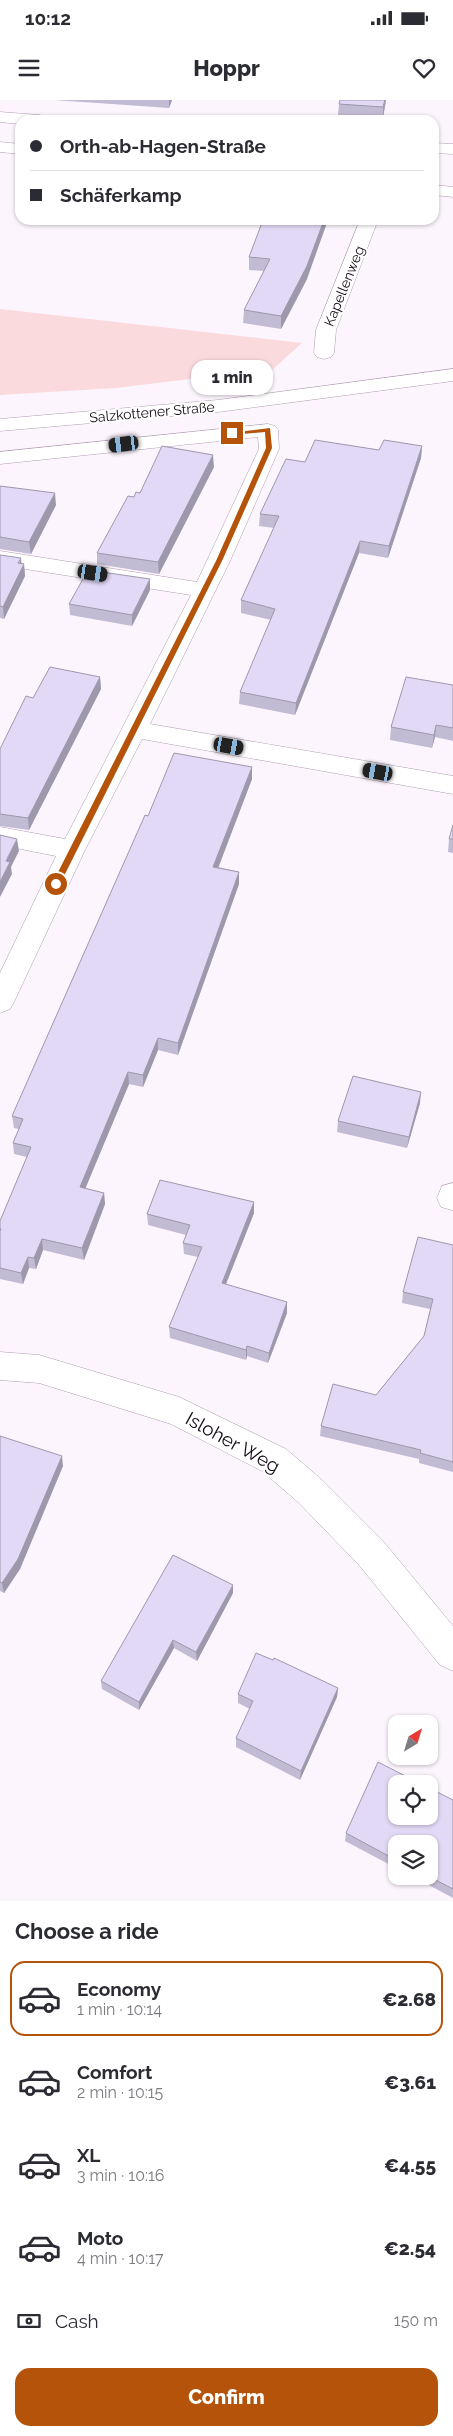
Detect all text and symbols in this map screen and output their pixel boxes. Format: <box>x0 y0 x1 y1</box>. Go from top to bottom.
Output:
text: 10:12 <box>25 7 71 29</box>
icon: menu <box>15 54 43 82</box>
icon: heart <box>410 54 438 82</box>
text: Hoppr <box>193 55 260 81</box>
text: Orth-ab-Hagen-Straße <box>60 135 266 157</box>
text: Schäferkamp <box>60 184 182 206</box>
street label: Kapellenweg <box>321 243 367 329</box>
callout: 1 min <box>191 360 273 396</box>
text: 1 min <box>211 368 253 387</box>
street label: Salzkottener Straße <box>89 399 215 425</box>
route end <box>221 422 243 444</box>
car <box>108 435 139 453</box>
car <box>77 563 108 583</box>
car <box>212 736 245 756</box>
car <box>361 762 394 782</box>
route start <box>45 873 67 895</box>
street label: Isloher Weg <box>182 1407 284 1477</box>
north arrow <box>388 1715 438 1765</box>
map controls <box>388 1715 438 1885</box>
button: locate <box>388 1775 438 1825</box>
button: layers <box>388 1835 438 1885</box>
text: Choose a ride <box>15 1918 159 1944</box>
icon: car <box>17 1976 62 2021</box>
text: Economy <box>77 1978 161 2000</box>
text: €2.68 <box>382 1988 436 2010</box>
text: 1 min · 10:14 <box>77 2000 162 2019</box>
icon: car <box>17 2059 62 2104</box>
text: Comfort <box>77 2061 152 2083</box>
text: €3.61 <box>384 2071 436 2093</box>
text: 2 min · 10:15 <box>77 2083 163 2102</box>
icon: car <box>17 2142 62 2187</box>
text: XL <box>77 2144 100 2166</box>
text: €4.55 <box>384 2154 436 2176</box>
text: 3 min · 10:16 <box>77 2166 164 2185</box>
icon: car <box>17 2225 62 2270</box>
text: Moto <box>77 2227 123 2249</box>
text: €2.54 <box>384 2237 436 2259</box>
text: 4 min · 10:17 <box>77 2249 164 2268</box>
icon: cash <box>15 2307 43 2335</box>
text: Cash <box>55 2310 99 2332</box>
text: 150 m <box>394 2311 438 2330</box>
button: Confirm <box>15 2368 438 2426</box>

